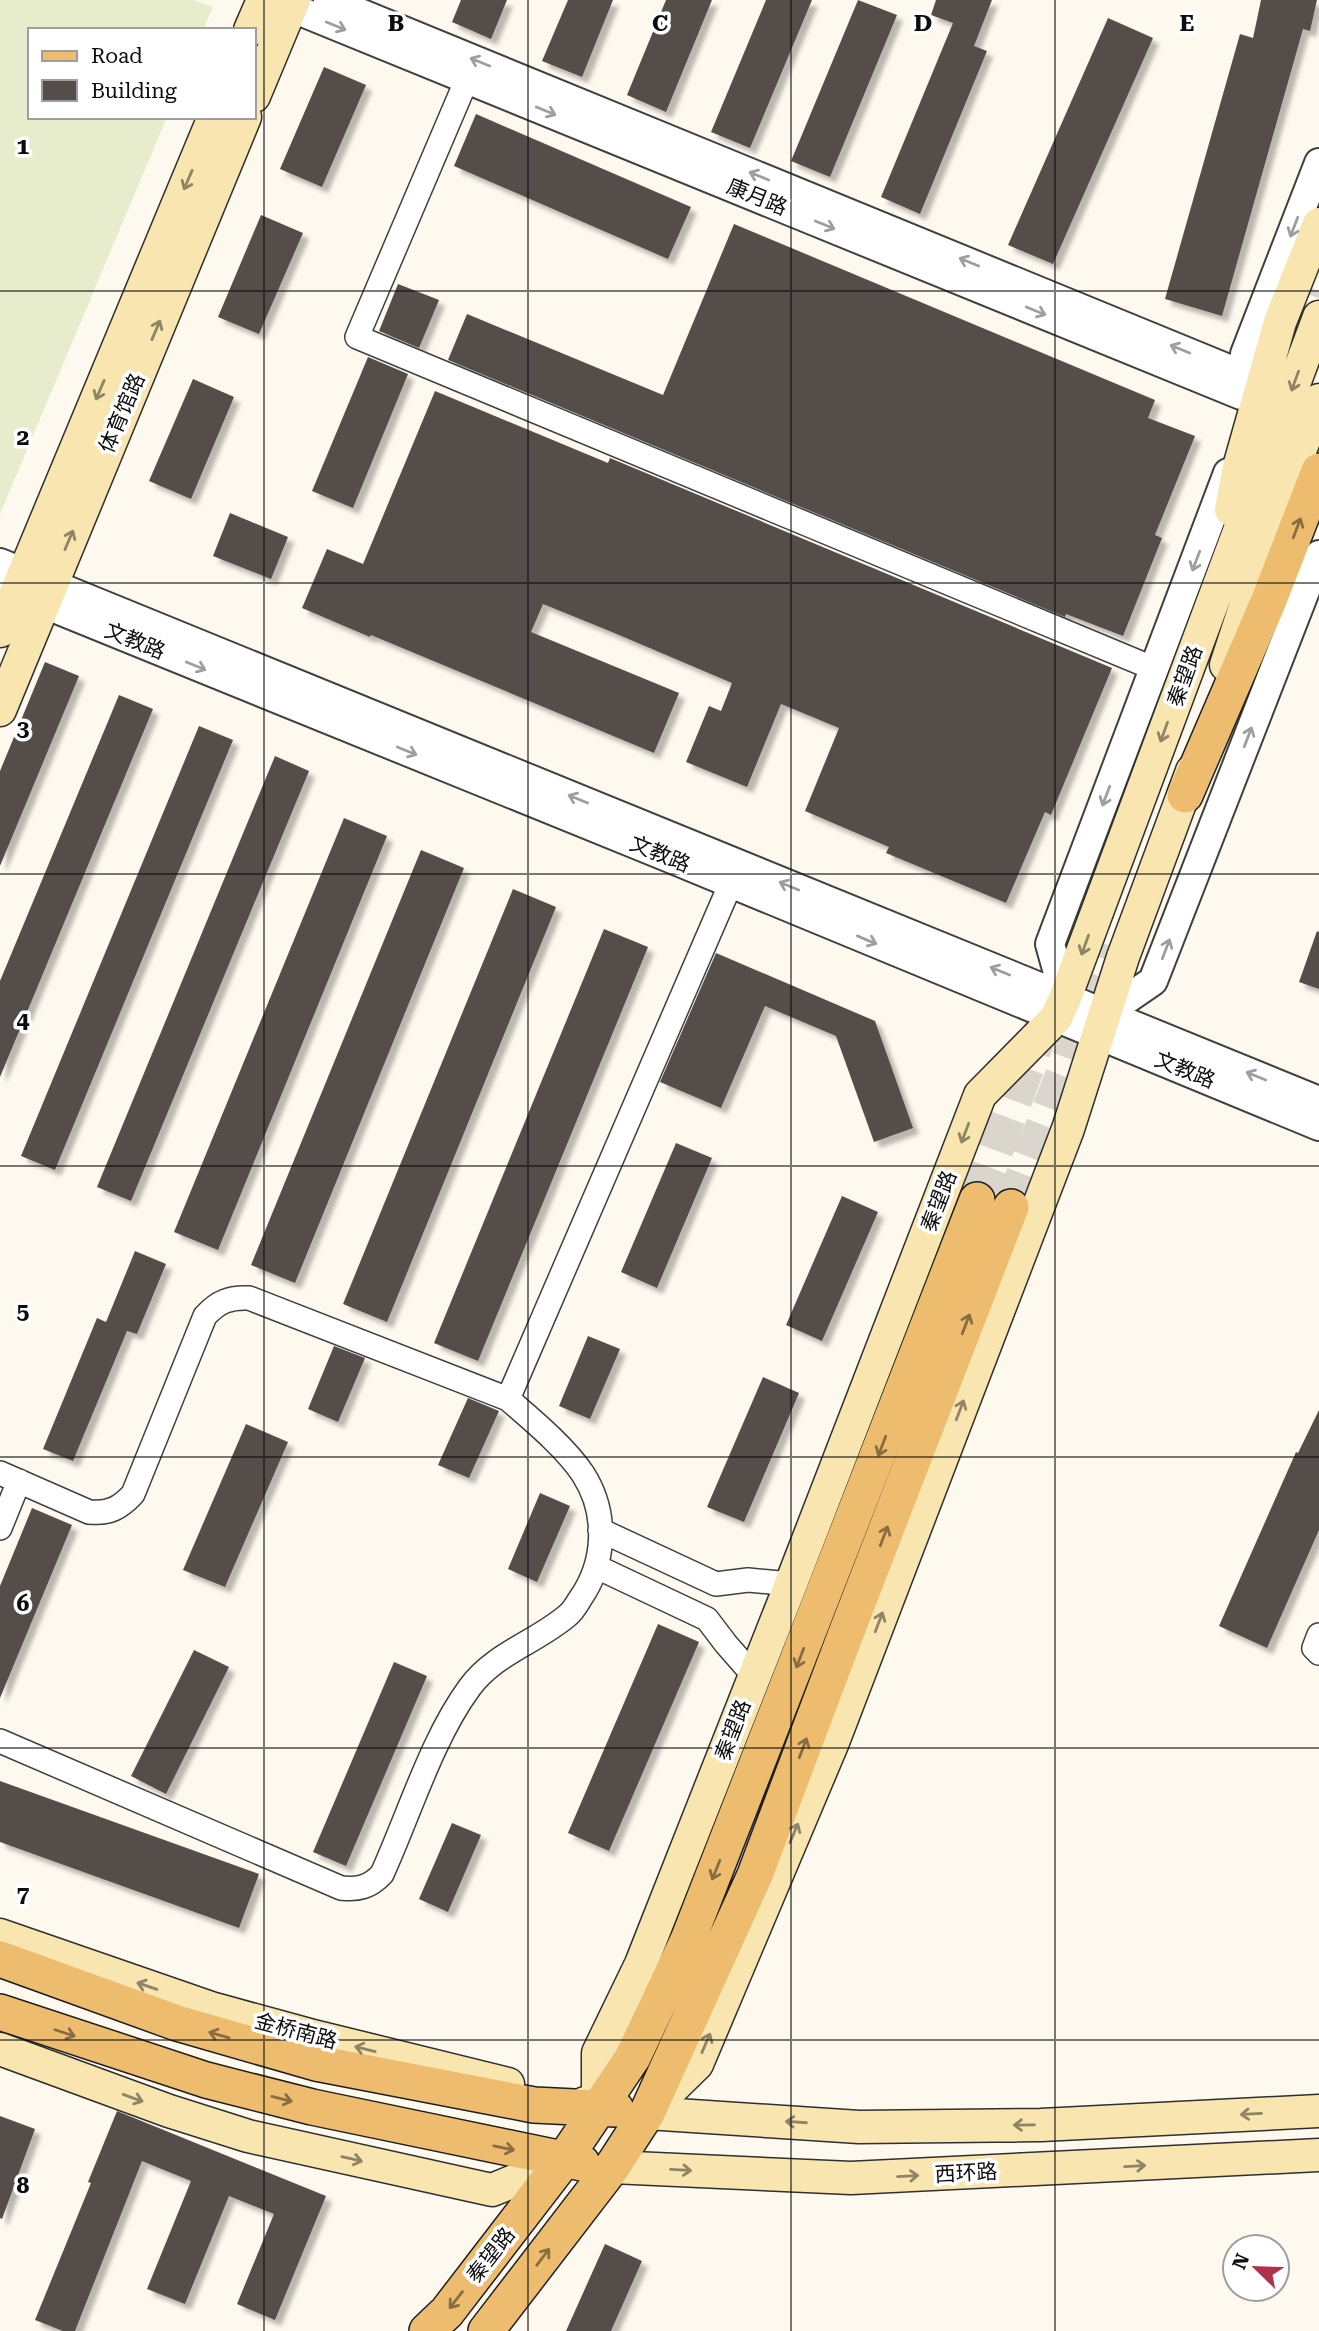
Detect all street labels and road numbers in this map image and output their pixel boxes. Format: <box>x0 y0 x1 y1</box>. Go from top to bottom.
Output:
street label: 康月路 <box>723 174 791 220</box>
street label: 体育馆路 <box>95 370 149 456</box>
street label: 文教路 <box>101 618 169 664</box>
street label: 秦望路 <box>1163 642 1207 710</box>
street label: 文教路 <box>626 831 694 877</box>
street label: 文教路 <box>1151 1047 1219 1093</box>
street label: 秦望路 <box>917 1167 961 1235</box>
street label: 秦望路 <box>711 1696 755 1764</box>
street label: 金桥南路 <box>252 2009 340 2053</box>
street label: 西环路 <box>934 2159 998 2187</box>
street label: 秦望路 <box>462 2223 520 2287</box>

